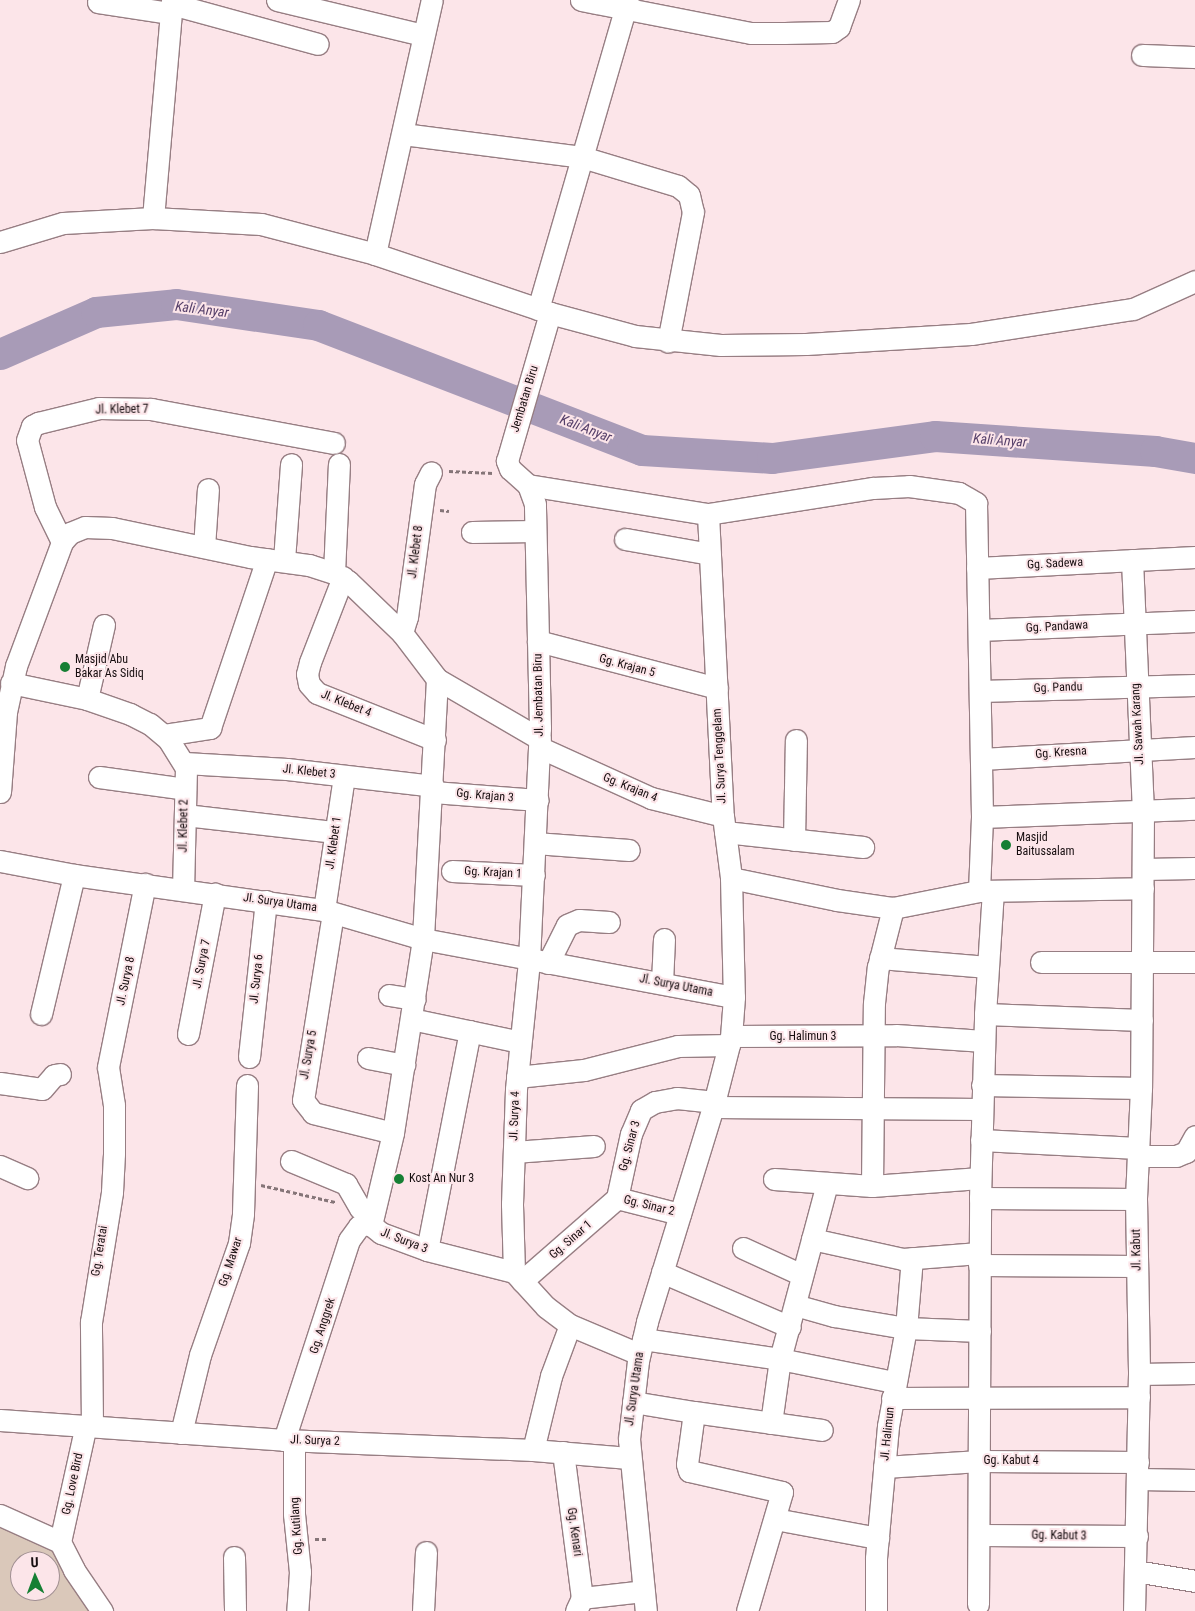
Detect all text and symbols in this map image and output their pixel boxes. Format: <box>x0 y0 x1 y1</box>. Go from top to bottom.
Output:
water label: Kali Anyar <box>174 297 230 321</box>
street label: Jembatan Biru <box>508 364 542 434</box>
street label: Jl. Klebet 7 <box>95 402 149 418</box>
water label: Kali Anyar <box>558 410 614 446</box>
water label: Kali Anyar <box>973 430 1027 450</box>
street label: Jl. Klebet 8 <box>406 525 426 579</box>
street label: Gg. Sadewa <box>1027 555 1083 573</box>
street label: Gg. Pandawa <box>1026 618 1088 636</box>
street label: Gg. Krajan 5 <box>597 652 657 680</box>
place label: Masjid Abu Bakar As Sidiq <box>75 653 144 681</box>
street label: Jl. Jembatan Biru <box>531 653 547 737</box>
marker: Masjid Abu Bakar As Sidiq <box>59 661 71 673</box>
street label: Gg. Pandu <box>1033 680 1083 696</box>
street label: Jl. Sawah Karang <box>1129 683 1147 765</box>
street label: Jl. Klebet 4 <box>319 687 373 721</box>
street label: Jl. Surya Tenggelam <box>710 708 730 804</box>
street label: Gg. Kresna <box>1035 744 1087 762</box>
street label: Jl. Klebet 3 <box>282 762 336 782</box>
street label: Gg. Krajan 4 <box>601 771 659 805</box>
street label: Gg. Krajan 3 <box>456 786 514 806</box>
street label: Jl. Klebet 2 <box>176 799 192 853</box>
street label: Jl. Klebet 1 <box>323 816 345 870</box>
place label: Masjid Baitussalam <box>1016 831 1075 859</box>
marker: Masjid Baitussalam <box>1000 839 1012 851</box>
street label: Gg. Krajan 1 <box>464 864 522 882</box>
street label: Jl. Surya Utama <box>242 891 318 915</box>
street label: Jl. Surya 7 <box>190 938 214 990</box>
street label: Jl. Surya 6 <box>247 954 267 1004</box>
street label: Jl. Surya 8 <box>114 955 138 1007</box>
street label: Jl. Surya Utama <box>638 972 714 1000</box>
street label: Jl. Surya 5 <box>298 1029 320 1081</box>
street label: Gg. Halimun 3 <box>770 1030 836 1044</box>
street label: Jl. Surya 4 <box>507 1091 523 1141</box>
street label: Gg. Sinar 3 <box>616 1119 644 1173</box>
place label: Kost An Nur 3 <box>409 1172 474 1186</box>
marker: Kost An Nur 3 <box>393 1173 405 1185</box>
street label: Gg. Sinar 2 <box>622 1193 676 1219</box>
street label: Gg. Sinar 1 <box>547 1218 595 1262</box>
street label: Gg. Teratai <box>89 1224 111 1278</box>
street label: Jl. Surya 3 <box>378 1225 430 1257</box>
street label: Jl. Kabut <box>1129 1229 1145 1271</box>
street label: Gg. Mawar <box>216 1236 246 1288</box>
street label: Gg. Anggrek <box>307 1296 339 1356</box>
street label: Jl. Surya Utama <box>623 1351 647 1427</box>
street label: Jl. Halimun <box>878 1406 898 1462</box>
street label: Jl. Surya 2 <box>290 1433 340 1449</box>
street label: Gg. Love Bird <box>59 1452 87 1516</box>
street label: Gg. Kabut 4 <box>983 1454 1039 1468</box>
street label: Gg. Kutilang <box>288 1497 306 1555</box>
street label: Gg. Kenari <box>563 1507 585 1557</box>
street label: Gg. Kabut 3 <box>1031 1528 1087 1544</box>
north arrow <box>10 1551 60 1601</box>
text: U <box>30 1554 39 1570</box>

